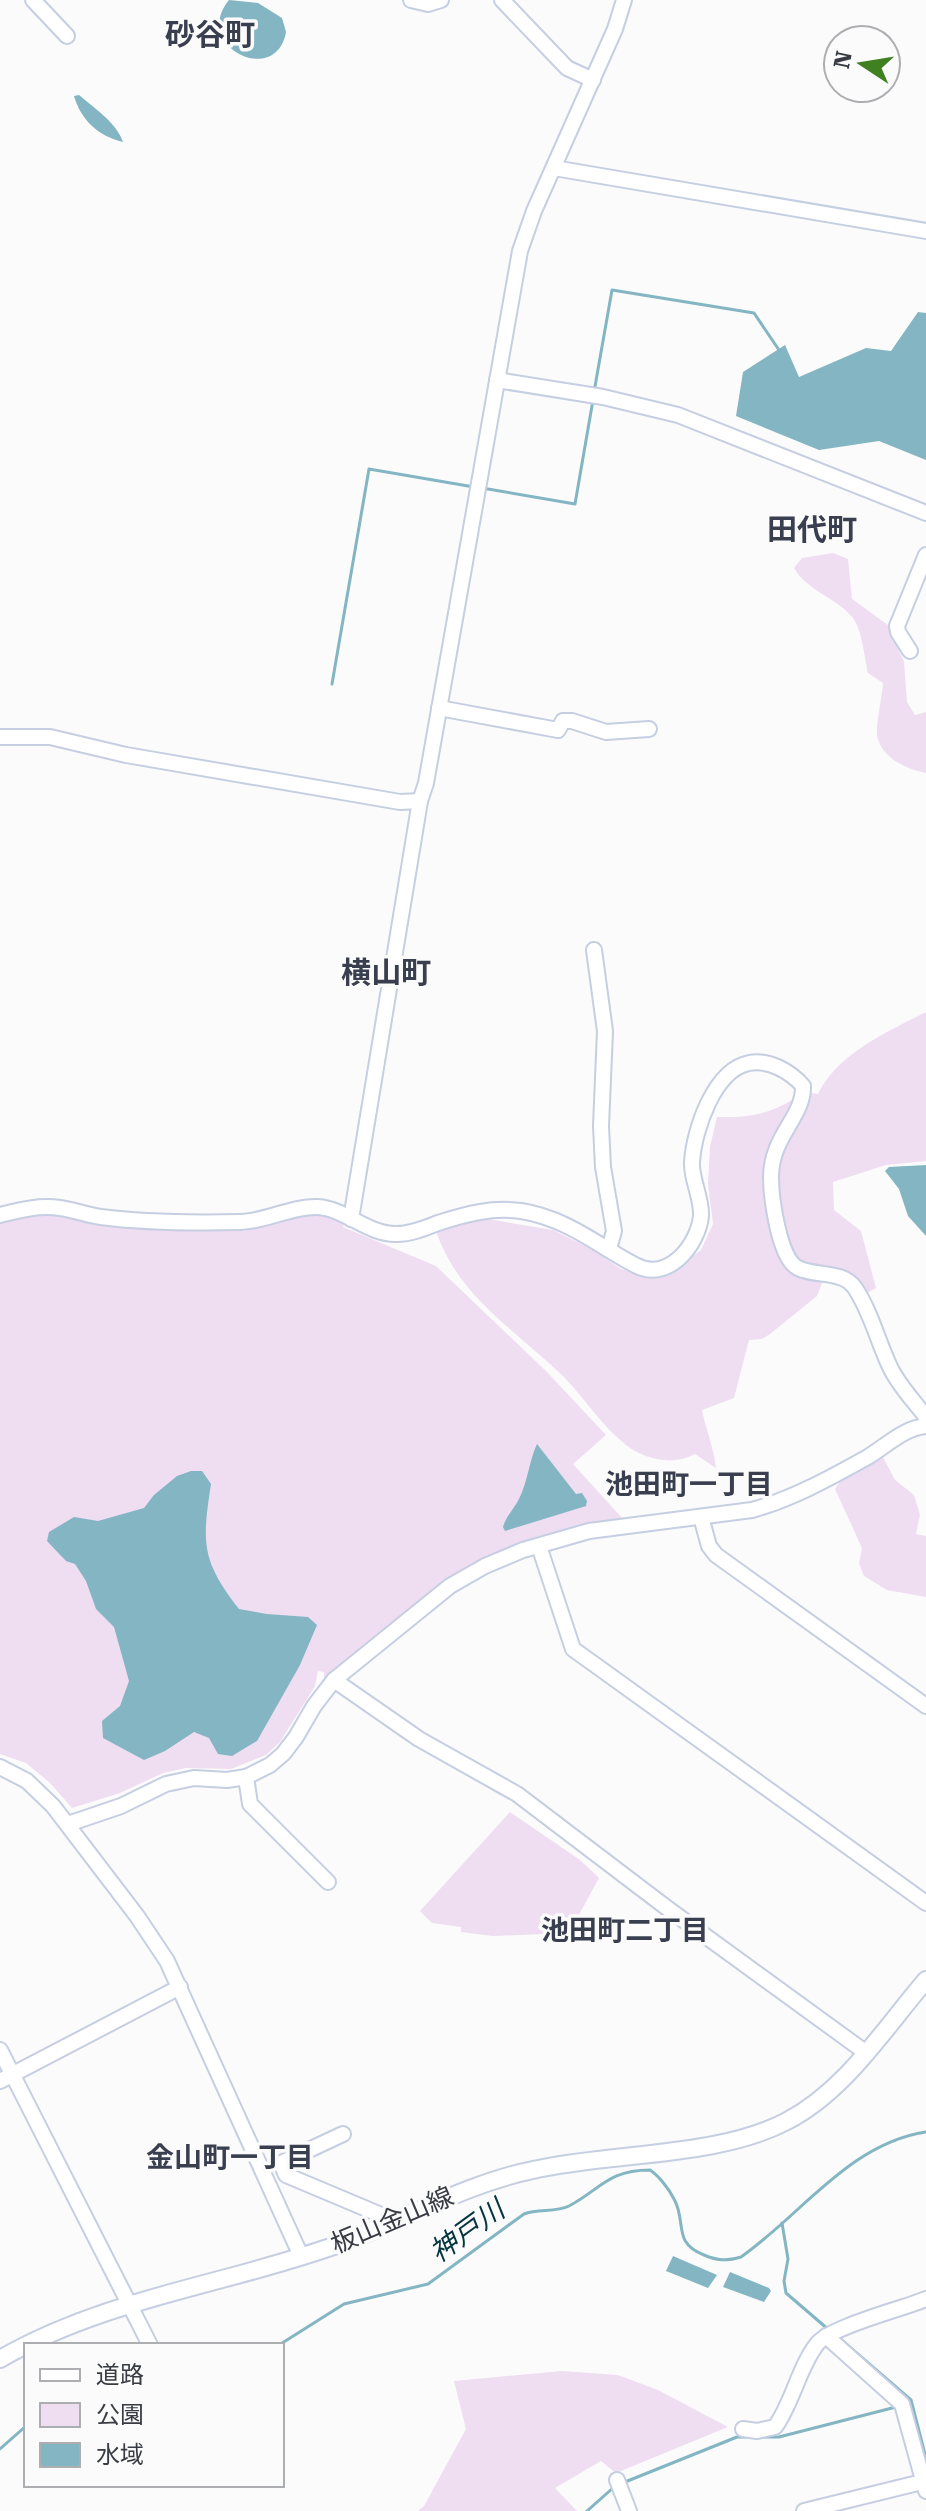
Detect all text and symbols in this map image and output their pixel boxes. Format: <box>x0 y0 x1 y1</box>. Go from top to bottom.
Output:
district label: 砂谷町 <box>165 17 255 52</box>
north arrow <box>822 24 902 104</box>
text: N <box>829 49 857 71</box>
district label: 田代町 <box>767 512 857 547</box>
district label: 横山町 <box>341 955 431 990</box>
district label: 池田町一丁目 <box>605 1468 773 1501</box>
district label: 池田町二丁目 <box>541 1914 709 1947</box>
district label: 金山町一丁目 <box>146 2141 314 2174</box>
street label: 板山金山線 <box>326 2181 458 2259</box>
water label: 神戸川 <box>423 2191 513 2269</box>
legend <box>24 2343 284 2487</box>
text: 道路 <box>96 2361 144 2389</box>
text: 公園 <box>96 2401 144 2429</box>
text: 水域 <box>96 2441 144 2469</box>

